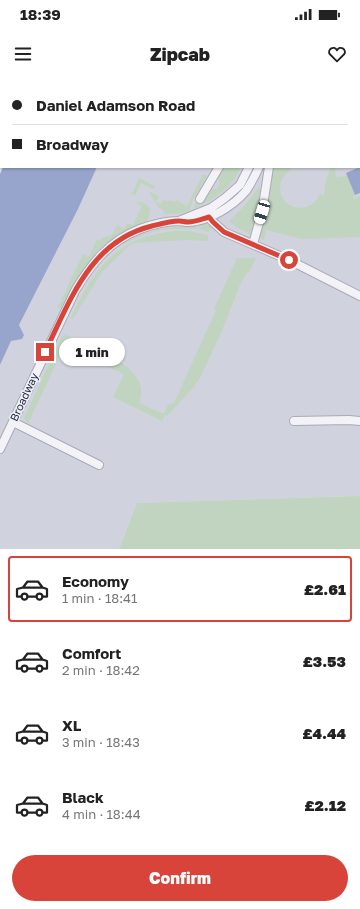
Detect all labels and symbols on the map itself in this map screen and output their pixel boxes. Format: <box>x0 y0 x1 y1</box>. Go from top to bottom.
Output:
car <box>253 199 271 225</box>
route start <box>280 251 298 269</box>
callout: 1 min <box>59 338 125 366</box>
route end <box>36 343 54 361</box>
street label: Broadway <box>7 370 40 423</box>

